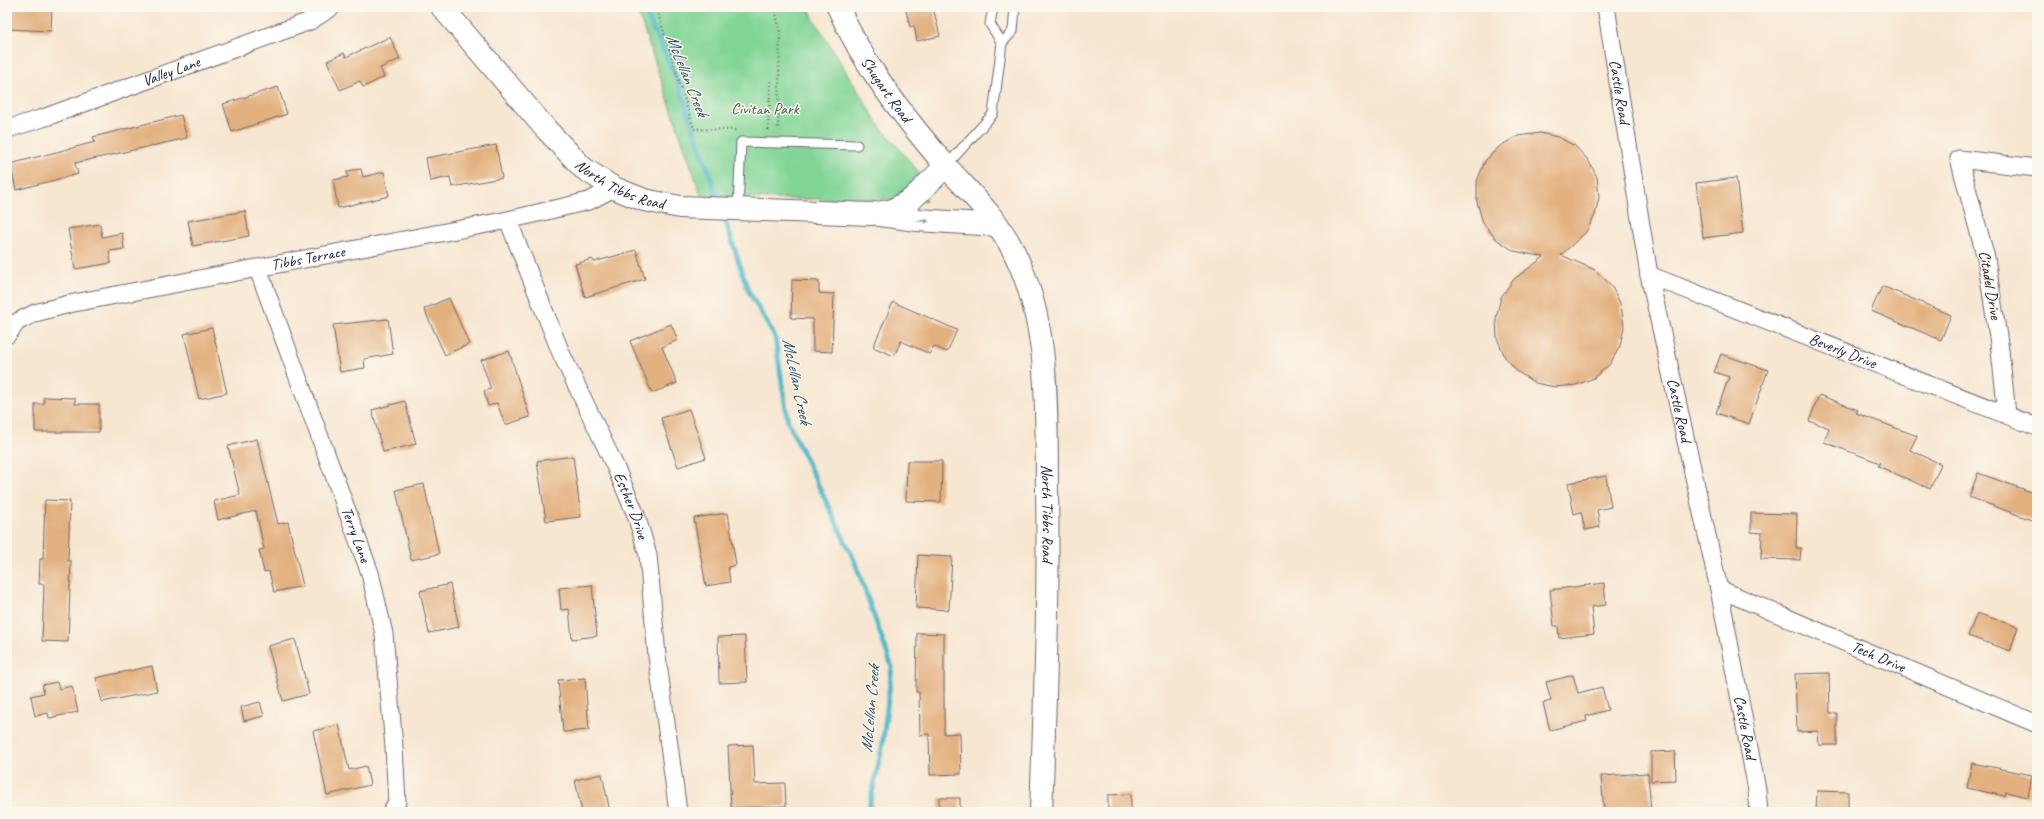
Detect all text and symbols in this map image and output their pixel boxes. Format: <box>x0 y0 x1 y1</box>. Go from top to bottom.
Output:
water label: McLellan Creek <box>661 31 714 123</box>
street label: Valley Lane <box>140 51 204 91</box>
street label: Shugart Road <box>856 53 918 129</box>
street label: Castle Road <box>1605 58 1635 128</box>
park label: Civitan Park <box>731 99 800 119</box>
street label: North Tibbs Road <box>570 155 669 214</box>
one-way arrow <box>917 217 929 224</box>
street label: Tibbs Terrace <box>270 241 348 275</box>
street label: Citadel Drive <box>1974 249 2006 323</box>
street label: Beverly Drive <box>1806 329 1881 374</box>
water label: McLellan Creek <box>778 336 817 429</box>
street label: Castle Road <box>1662 377 1697 447</box>
street label: North Tibbs Road <box>1037 465 1058 565</box>
street label: Esther Drive <box>609 469 653 543</box>
street label: Terry Lane <box>336 504 376 567</box>
street label: Tech Drive <box>1848 636 1910 678</box>
water label: McLellan Creek <box>856 661 885 753</box>
street label: Castle Road <box>1729 694 1761 764</box>

